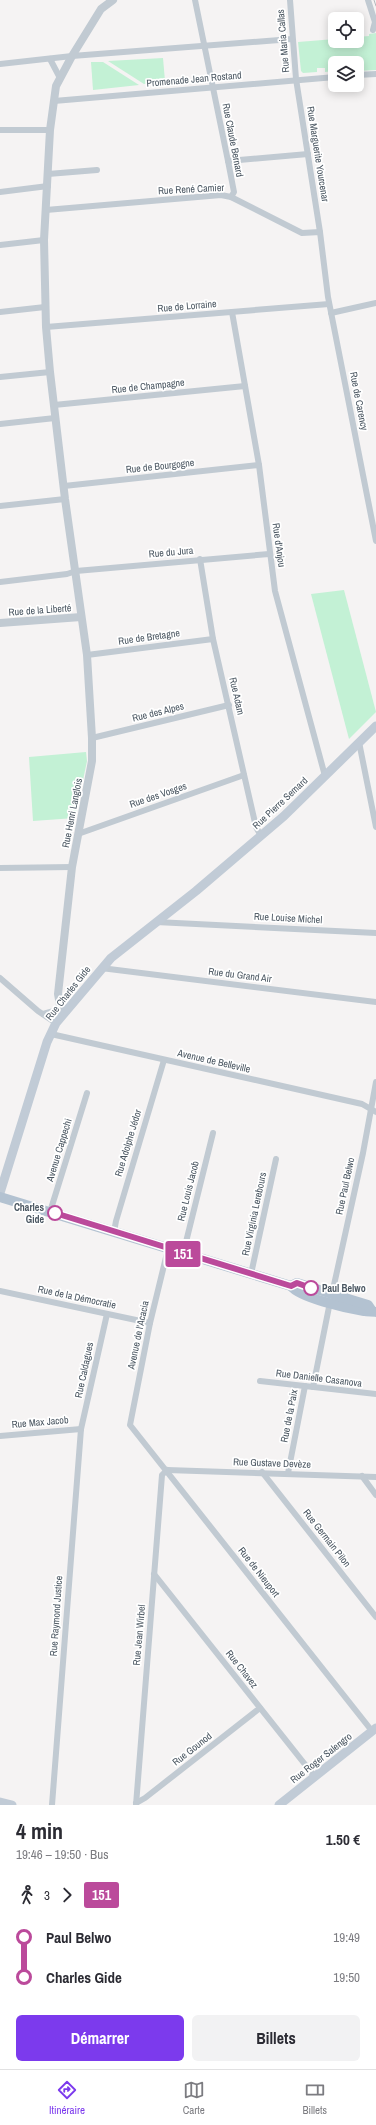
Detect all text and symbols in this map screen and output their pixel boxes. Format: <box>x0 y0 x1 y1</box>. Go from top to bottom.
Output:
street label: Rue Maria Callas <box>274 9 292 73</box>
map controls <box>328 12 364 92</box>
button: locate <box>328 12 364 48</box>
button: layers <box>328 56 364 92</box>
street label: Promenade Jean Rostand <box>146 68 242 90</box>
street label: Rue Claude Bernard <box>219 102 247 178</box>
street label: Rue Marguerite Yourcenar <box>304 105 332 203</box>
street label: Rue René Camier <box>158 181 225 197</box>
street label: Rue de Lorraine <box>157 297 218 315</box>
street label: Rue de Carency <box>347 371 371 432</box>
street label: Rue de Champagne <box>111 376 186 396</box>
street label: Rue de Bourgogne <box>125 456 195 476</box>
street label: Rue d'Anjou <box>269 522 289 568</box>
street label: Rue du Jura <box>148 544 194 560</box>
street label: Rue de la Liberté <box>8 601 72 619</box>
street label: Rue de Bretagne <box>117 626 181 648</box>
street label: Rue Adam <box>226 676 248 716</box>
street label: Rue des Alpes <box>131 699 185 725</box>
street label: Rue Pierre Semard <box>250 774 310 832</box>
street label: Rue Henri Langlois <box>59 777 85 849</box>
street label: Rue des Vosges <box>128 779 188 811</box>
street label: Rue Louise Michel <box>254 910 323 926</box>
street label: Rue Charles Gide <box>43 963 94 1023</box>
street label: Rue du Grand Air <box>208 965 273 985</box>
street label: Avenue de Belleville <box>175 1046 252 1076</box>
street label: Rue Adolphe Jédor <box>112 1107 144 1178</box>
street label: Avenue Cappechi <box>43 1117 75 1184</box>
street label: Rue Paul Belwo <box>333 1156 358 1216</box>
street label: Rue Louis Jacob <box>174 1159 202 1222</box>
street label: Rue Virginia Lerebours <box>239 1171 269 1257</box>
place label: Charles Gide <box>14 1201 44 1226</box>
marker: Charles Gide <box>47 1205 63 1221</box>
line badge: 151 <box>160 1241 206 1267</box>
text: 151 <box>173 1245 193 1263</box>
marker: Paul Belwo <box>303 1280 319 1296</box>
street label: Rue de la Démocratie <box>37 1282 118 1312</box>
place label: Paul Belwo <box>322 1282 366 1295</box>
street label: Avenue de l'Acacia <box>124 1299 152 1371</box>
street label: Rue Caldagues <box>72 1341 96 1399</box>
street label: Rue Danielle Casanova <box>275 1366 363 1390</box>
street label: Rue de la Paix <box>277 1387 301 1444</box>
street label: Rue Max Jacob <box>11 1413 69 1431</box>
street label: Rue Gustave Devèze <box>233 1455 312 1471</box>
street label: Rue Germain Pilon <box>300 1506 354 1570</box>
street label: Rue de Nieuport <box>235 1544 283 1600</box>
street label: Rue Raymond Justice <box>47 1575 65 1657</box>
street label: Rue Jean Wirbel <box>130 1604 148 1666</box>
street label: Rue Chavez <box>223 1647 261 1691</box>
street label: Rue Gounod <box>170 1730 214 1768</box>
street label: Rue Roger Salengro <box>288 1730 355 1786</box>
text: 4 min <box>16 1816 63 1846</box>
text: 1.50 € <box>326 1829 360 1850</box>
text: 19:46 – 19:50 · Bus <box>16 1846 108 1863</box>
icon: walk <box>16 1884 38 1906</box>
icon: forward <box>56 1884 78 1906</box>
text: 151 <box>92 1886 111 1904</box>
text: 3 <box>44 1887 50 1904</box>
text: Paul Belwo <box>46 1927 112 1948</box>
text: 19:49 <box>333 1929 360 1946</box>
text: Charles Gide <box>46 1967 122 1988</box>
text: 19:50 <box>333 1969 360 1986</box>
button: Démarrer <box>16 2015 184 2061</box>
button: Billets <box>192 2015 360 2061</box>
tab: Itinéraire <box>49 2079 85 2117</box>
tab: Carte <box>183 2079 205 2117</box>
tab: Billets <box>303 2079 327 2117</box>

